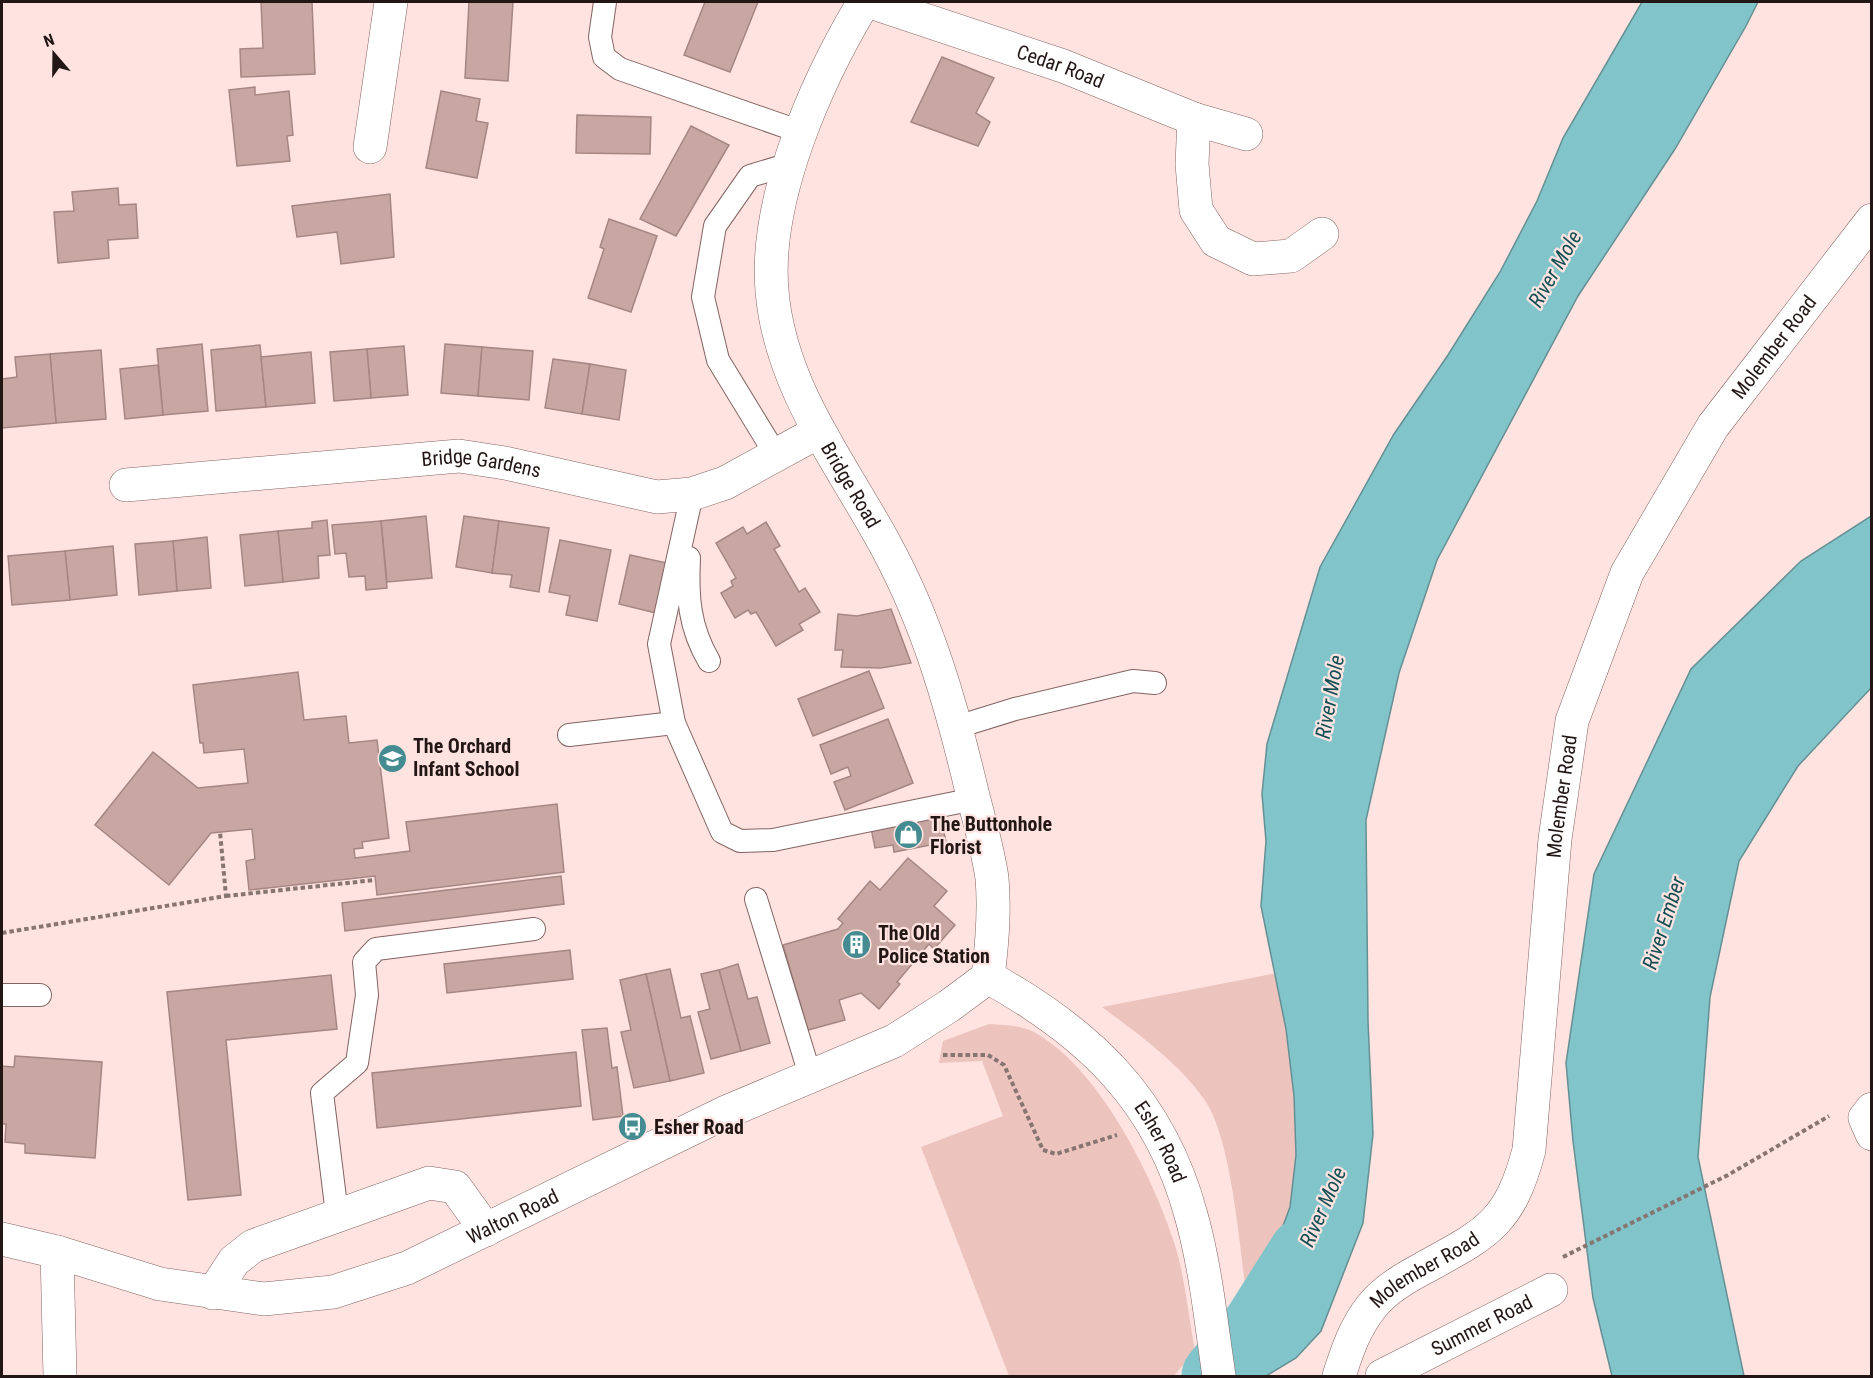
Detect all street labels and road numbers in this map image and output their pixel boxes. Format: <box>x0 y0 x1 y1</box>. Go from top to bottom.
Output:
street label: Cedar Road <box>1014 39 1108 93</box>
street label: Molember Road <box>1726 291 1821 404</box>
street label: Bridge Road <box>816 438 885 532</box>
street label: Bridge Gardens <box>420 444 543 483</box>
street label: Molember Road <box>1541 733 1582 859</box>
street label: Esher Road <box>1129 1096 1192 1186</box>
street label: Walton Road <box>463 1184 562 1249</box>
street label: Molember Road <box>1365 1227 1484 1313</box>
street label: Summer Road <box>1427 1289 1536 1361</box>

